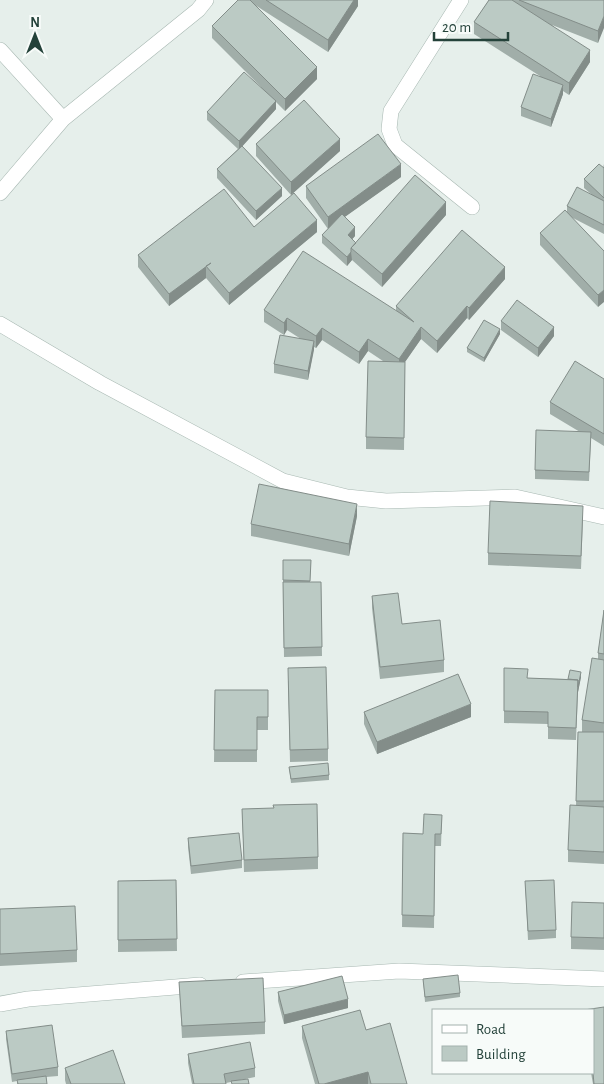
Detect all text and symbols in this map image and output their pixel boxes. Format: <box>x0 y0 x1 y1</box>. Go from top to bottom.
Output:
north arrow <box>10 10 60 60</box>
scale bar <box>434 10 508 42</box>
text: N <box>30 16 40 30</box>
text: 20 m <box>442 20 471 35</box>
legend <box>432 1009 594 1074</box>
text: Road <box>476 1022 506 1037</box>
text: Building <box>476 1047 526 1062</box>

